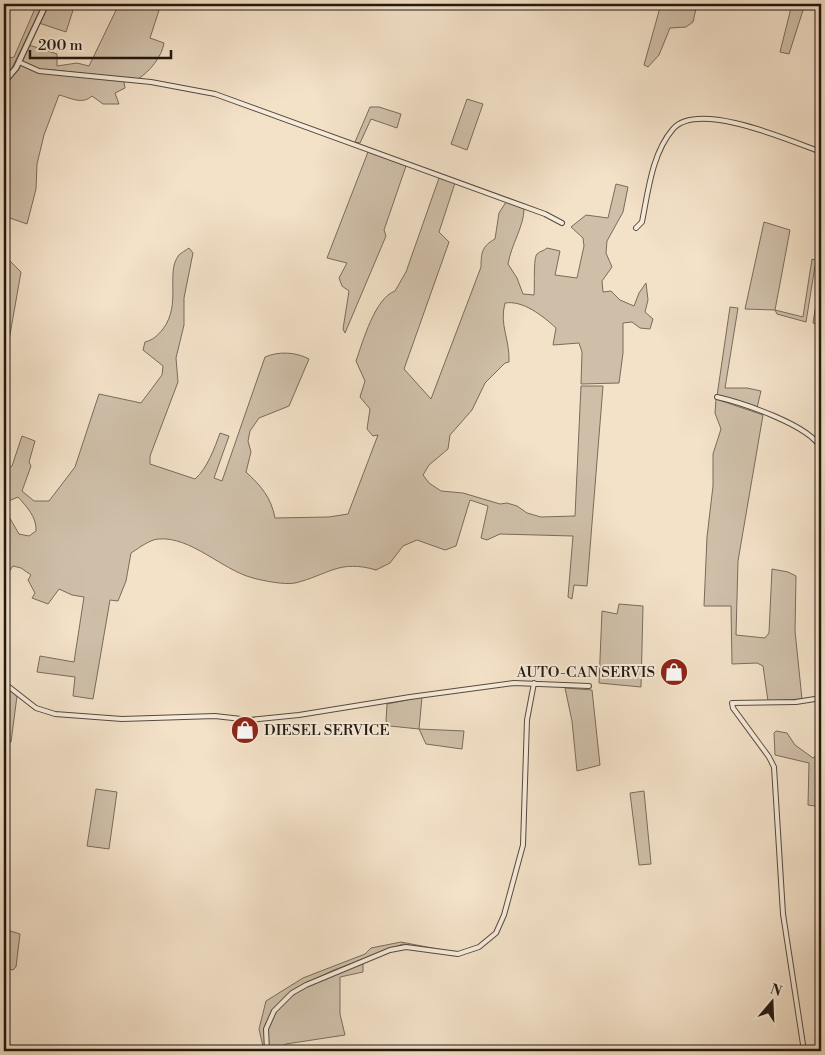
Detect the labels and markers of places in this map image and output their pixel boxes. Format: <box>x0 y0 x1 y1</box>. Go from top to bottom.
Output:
shop icon: AUTO-CAN SERVIS <box>659 657 689 687</box>
place label: AUTO-CAN SERVIS <box>516 663 655 682</box>
shop icon: DIESEL SERVICE <box>230 715 260 745</box>
place label: DIESEL SERVICE <box>264 721 390 740</box>

